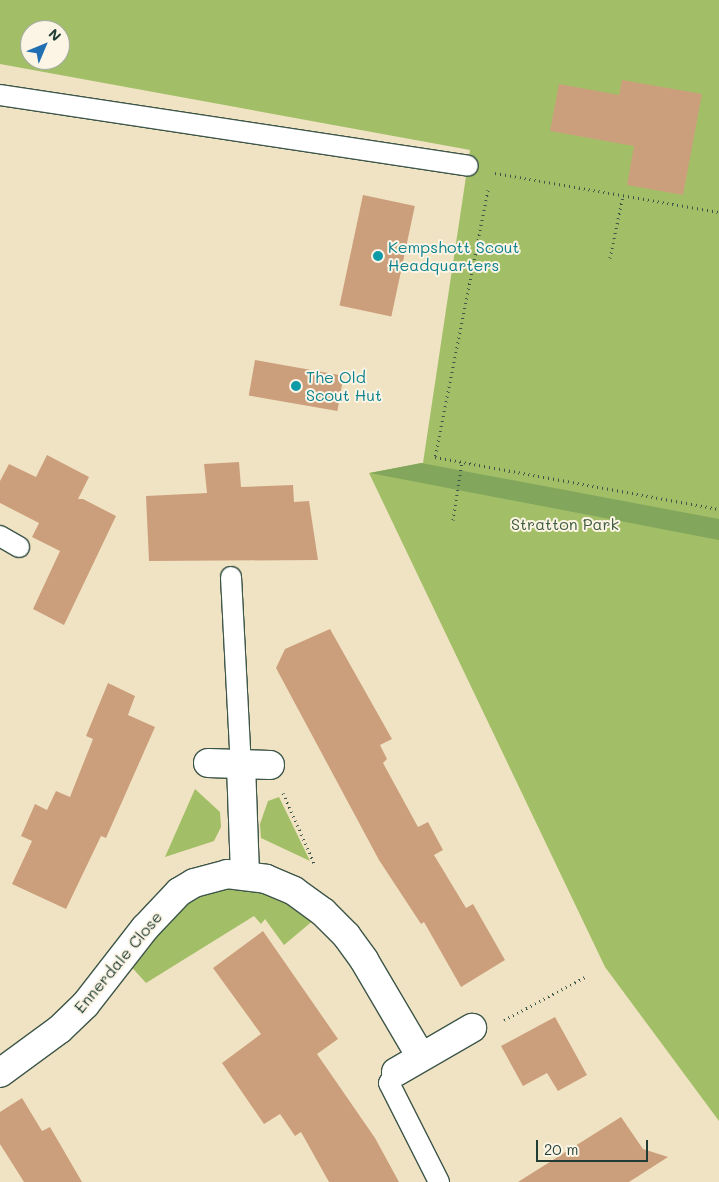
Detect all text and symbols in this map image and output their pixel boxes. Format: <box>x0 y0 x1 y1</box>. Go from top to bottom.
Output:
north arrow <box>20 20 70 70</box>
text: N <box>45 24 66 45</box>
place label: Kempshott Scout Headquarters <box>388 237 519 275</box>
marker: Kempshott Scout Headquarters <box>372 250 384 262</box>
place label: The Old Scout Hut <box>306 367 382 405</box>
marker: The Old Scout Hut <box>290 380 302 392</box>
park label: Stratton Park <box>511 514 619 534</box>
street label: Ennerdale Close <box>70 907 166 1017</box>
scale bar <box>539 1130 652 1162</box>
text: 20 m <box>544 1139 578 1159</box>

